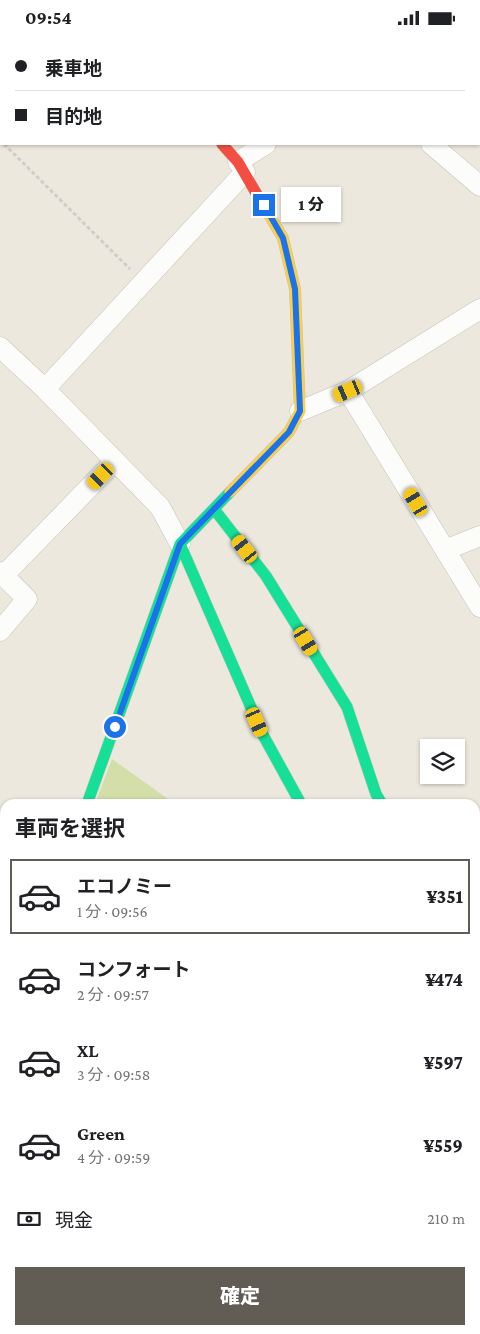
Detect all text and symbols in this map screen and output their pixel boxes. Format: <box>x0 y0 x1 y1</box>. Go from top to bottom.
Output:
text: 09:54 <box>25 7 72 28</box>
text: 乗車地 <box>45 58 102 79</box>
text: 目的地 <box>45 106 102 127</box>
callout: 1 分 <box>282 187 342 223</box>
route end <box>253 194 275 216</box>
text: 1 分 <box>298 196 324 213</box>
car <box>331 378 364 404</box>
car <box>85 460 116 492</box>
car <box>401 485 430 519</box>
car <box>229 533 260 565</box>
car <box>291 624 320 658</box>
car <box>244 705 269 739</box>
route start <box>104 716 126 738</box>
map controls <box>420 739 465 784</box>
button: layers <box>420 739 465 784</box>
text: 車両を選択 <box>15 816 125 841</box>
icon: car <box>17 874 62 919</box>
text: エコノミー <box>77 876 172 897</box>
text: ¥351 <box>426 886 463 907</box>
text: 1 分 · 09:56 <box>77 903 148 920</box>
icon: car <box>17 957 62 1002</box>
text: コンフォート <box>77 959 190 980</box>
text: ¥474 <box>425 969 463 990</box>
text: 2 分 · 09:57 <box>77 986 149 1003</box>
icon: car <box>17 1040 62 1085</box>
text: XL <box>77 1040 99 1061</box>
text: ¥597 <box>423 1052 463 1073</box>
text: 3 分 · 09:58 <box>77 1066 150 1083</box>
icon: car <box>17 1123 62 1168</box>
text: Green <box>77 1123 125 1144</box>
text: ¥559 <box>423 1135 463 1156</box>
text: 4 分 · 09:59 <box>77 1149 150 1166</box>
icon: cash <box>15 1205 43 1233</box>
text: 現金 <box>55 1210 93 1231</box>
text: 210 m <box>427 1210 465 1227</box>
button: 確定 <box>15 1267 465 1325</box>

